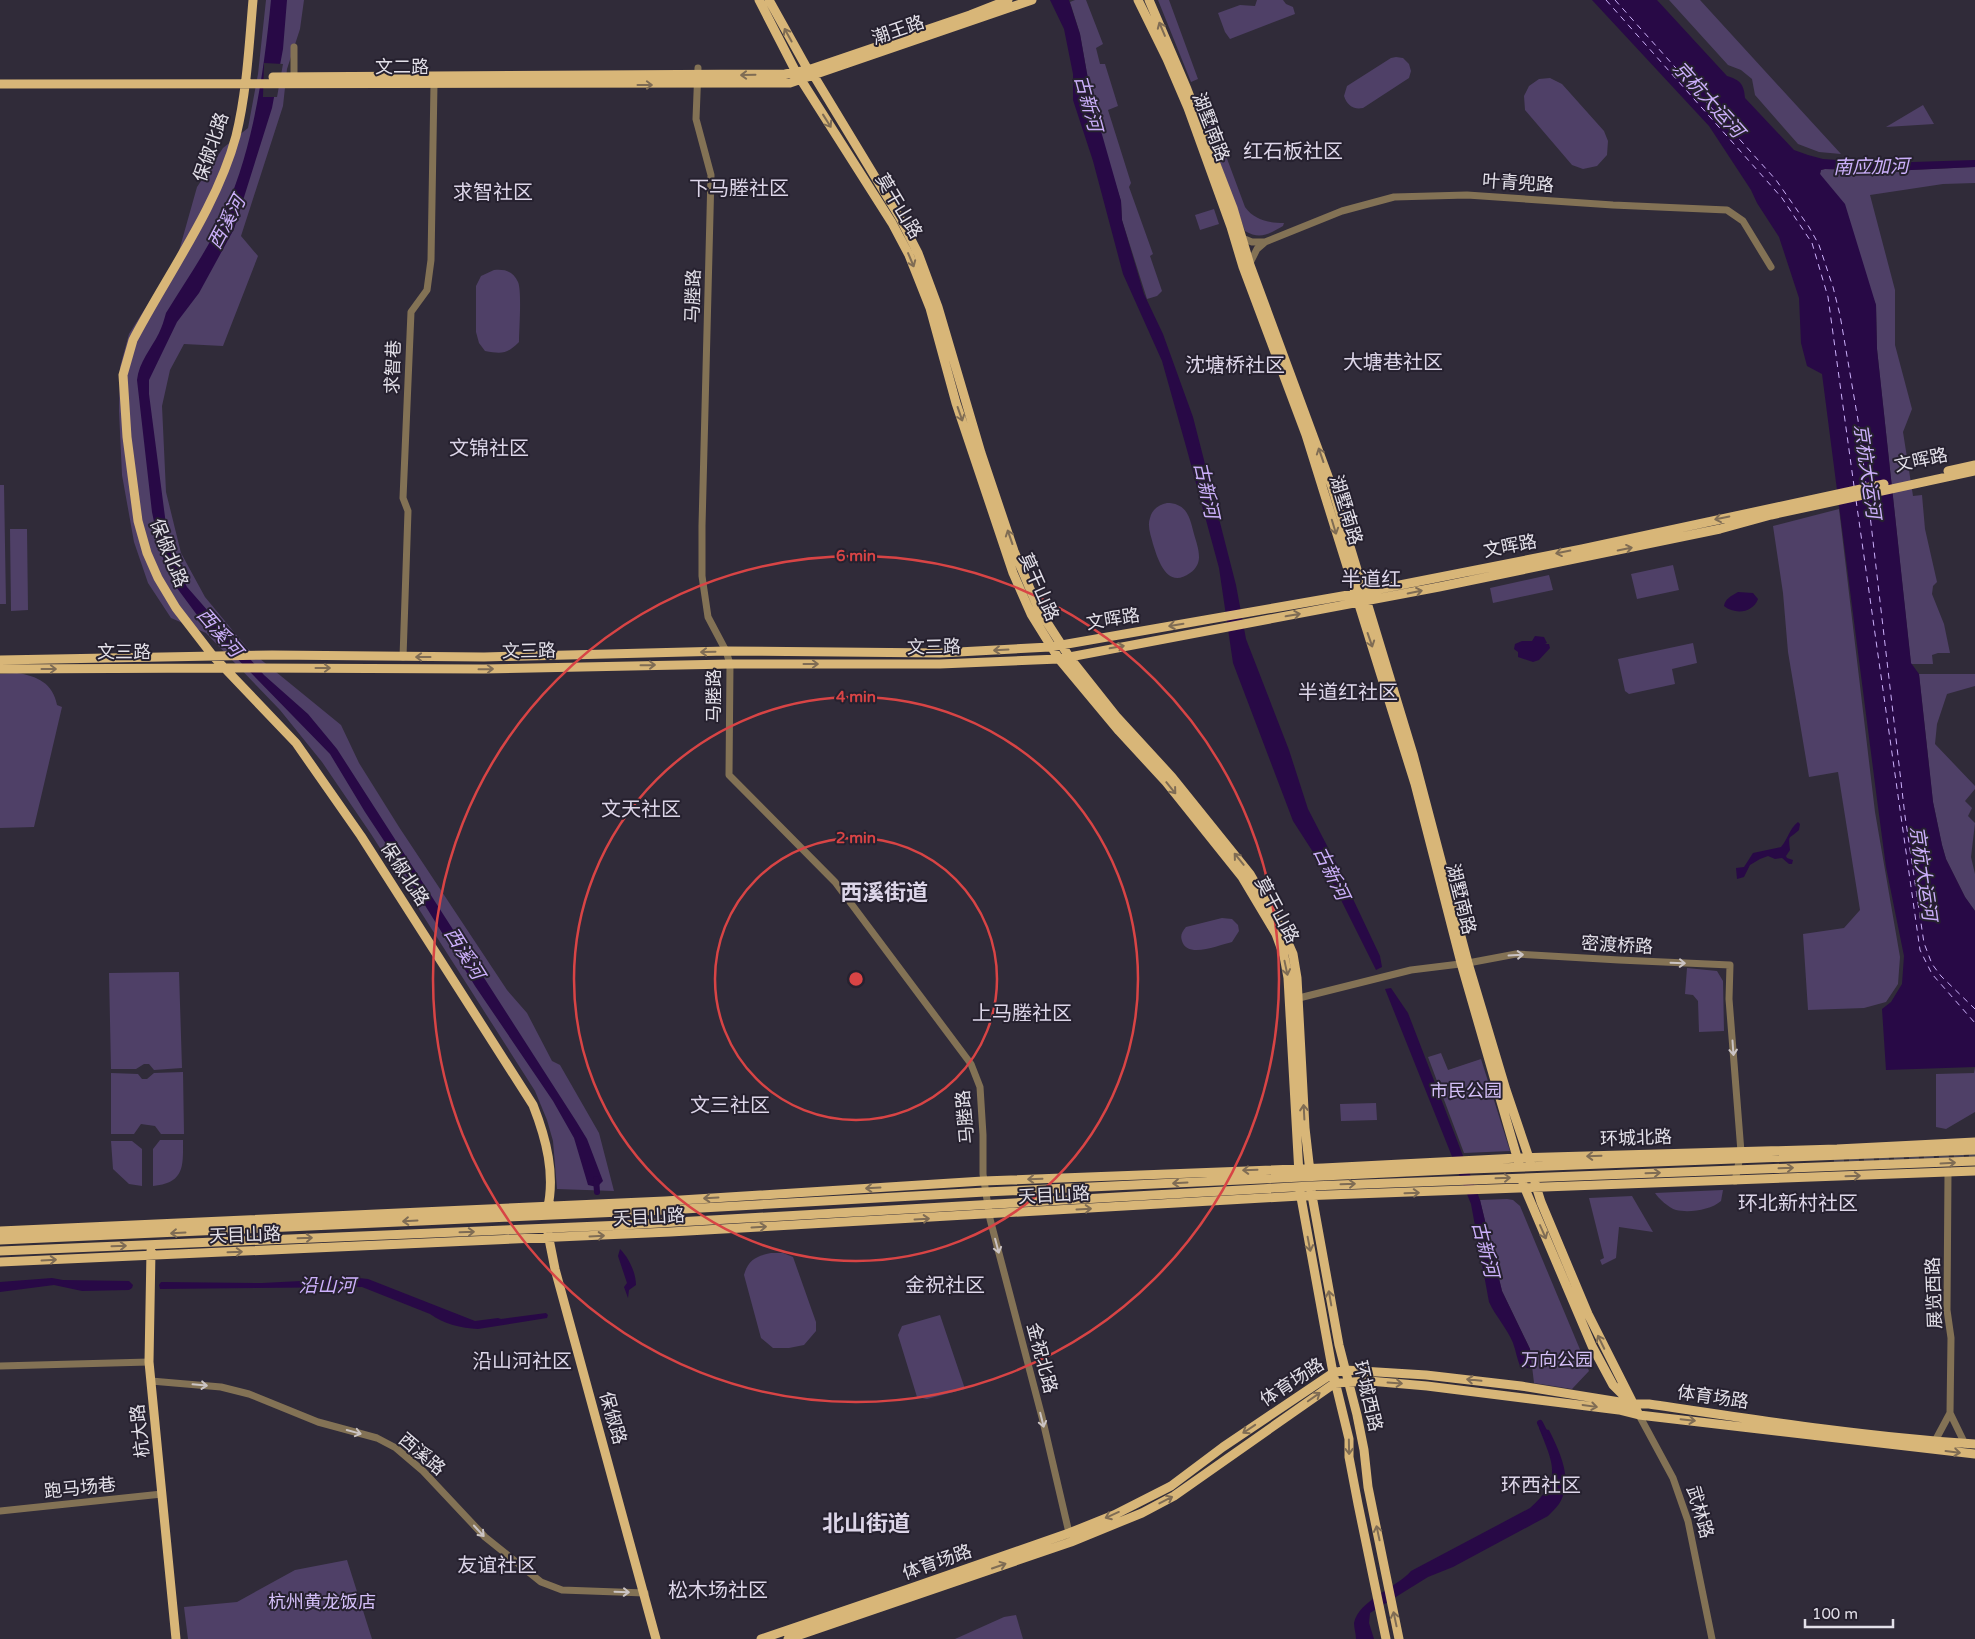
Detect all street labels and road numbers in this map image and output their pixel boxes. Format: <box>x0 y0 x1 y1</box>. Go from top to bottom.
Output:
street label: 潮王路 <box>869 11 927 49</box>
street label: 文二路 <box>375 56 429 78</box>
street label: 湖墅南路 <box>1188 89 1234 165</box>
street label: 保俶北路 <box>189 109 233 185</box>
street label: 莫干山路 <box>871 169 927 243</box>
street label: 叶青兜路 <box>1481 170 1555 196</box>
street label: 马塍路 <box>681 269 705 323</box>
street label: 求智巷 <box>381 340 405 394</box>
street label: 文晖路 <box>1892 444 1950 476</box>
street label: 湖墅南路 <box>1325 472 1367 548</box>
street label: 保俶北路 <box>145 516 193 590</box>
street label: 文晖路 <box>1481 530 1539 562</box>
street label: 莫干山路 <box>1014 550 1064 624</box>
street label: 文晖路 <box>1085 604 1141 634</box>
street label: 文三路 <box>907 636 961 658</box>
street label: 文三路 <box>502 640 556 662</box>
street label: 文三路 <box>97 641 151 663</box>
street label: 马塍路 <box>703 669 725 723</box>
street label: 保俶北路 <box>376 838 434 910</box>
street label: 湖墅南路 <box>1442 861 1480 937</box>
street label: 莫干山路 <box>1250 873 1304 947</box>
street label: 密渡桥路 <box>1580 932 1654 958</box>
street label: 马塍路 <box>952 1089 978 1145</box>
street label: 环城北路 <box>1600 1126 1672 1150</box>
street label: 天目山路 <box>1017 1182 1091 1208</box>
street label: 天目山路 <box>612 1204 686 1230</box>
street label: 天目山路 <box>209 1223 281 1247</box>
street label: 展览西路 <box>1922 1257 1946 1329</box>
street label: 金祝北路 <box>1022 1320 1062 1396</box>
street label: 体育场路 <box>1256 1353 1328 1411</box>
street label: 环城西路 <box>1349 1358 1387 1434</box>
street label: 体育场路 <box>1676 1381 1750 1413</box>
street label: 保俶路 <box>595 1389 631 1447</box>
street label: 杭大路 <box>126 1403 154 1459</box>
street label: 西溪路 <box>394 1428 450 1480</box>
street label: 跑马场巷 <box>43 1473 117 1503</box>
street label: 武林路 <box>1682 1483 1718 1541</box>
street label: 体育场路 <box>899 1540 975 1584</box>

